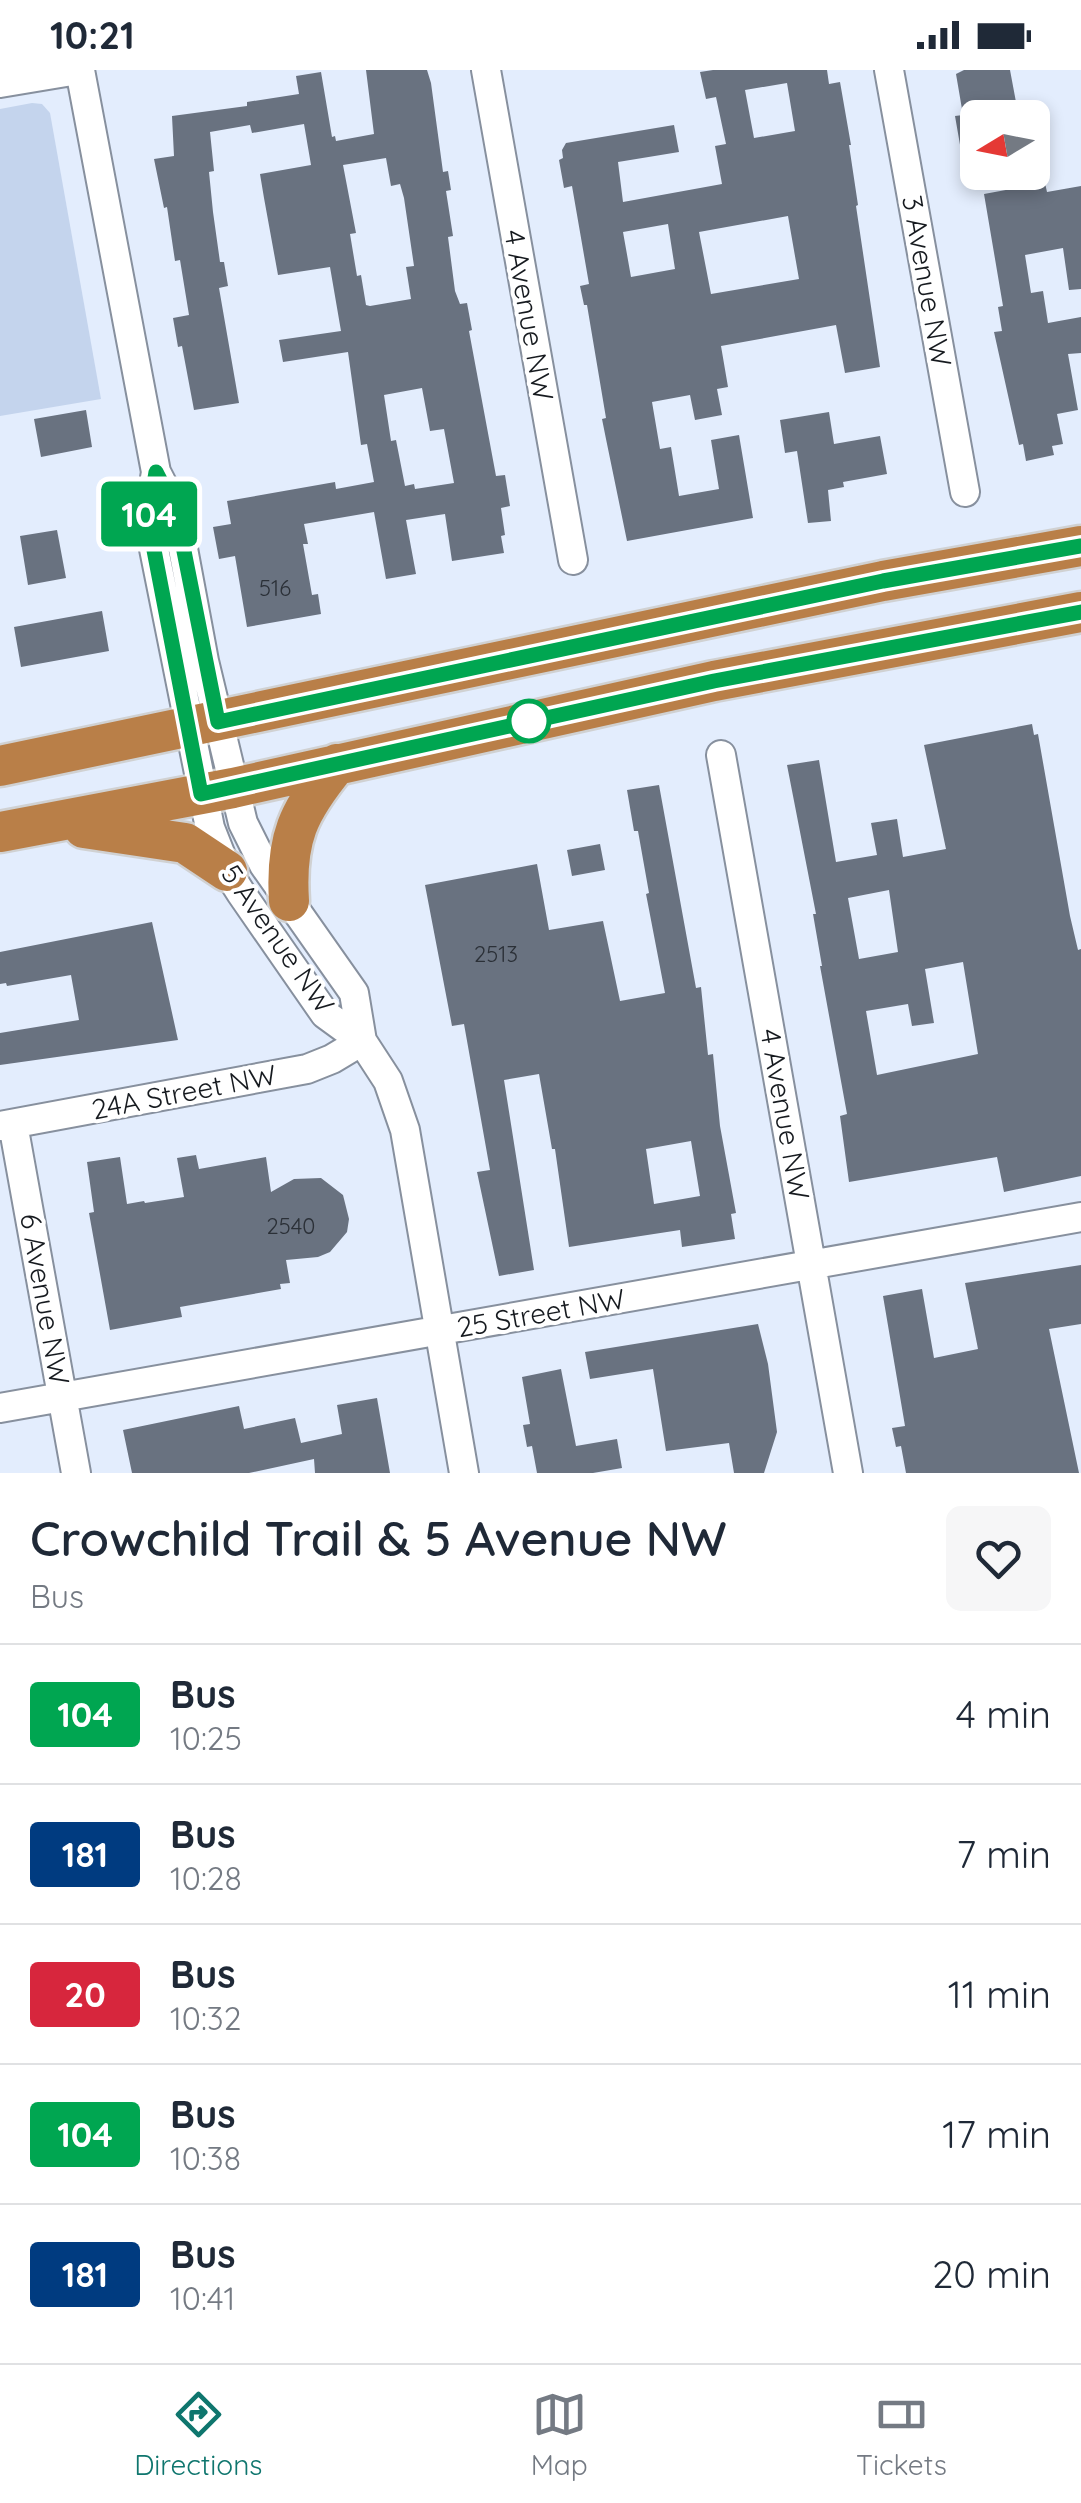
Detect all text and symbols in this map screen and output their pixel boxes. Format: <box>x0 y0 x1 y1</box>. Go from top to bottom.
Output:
text: 10:21 <box>50 11 135 59</box>
north arrow <box>960 100 1050 190</box>
map controls <box>960 100 1050 190</box>
street label: 3 Avenue NW <box>895 193 960 369</box>
street label: 4 Avenue NW <box>497 227 562 403</box>
line badge: 104 <box>92 482 206 546</box>
text: 104 <box>121 492 177 536</box>
house number: 516 <box>259 574 291 602</box>
unlabelled marker <box>508 700 550 742</box>
street label: 5 Avenue NW <box>214 858 343 1020</box>
house number: 2513 <box>474 940 518 968</box>
street label: 4 Avenue NW <box>753 1026 818 1202</box>
street label: 24A Street NW <box>89 1056 279 1127</box>
street label: 6 Avenue NW <box>13 1210 78 1387</box>
house number: 2540 <box>267 1212 315 1240</box>
street label: 25 Street NW <box>454 1281 628 1345</box>
button: heart <box>946 1506 1051 1611</box>
text: Crowchild Trail & 5 Avenue NW <box>30 1508 727 1568</box>
text: Bus <box>30 1576 84 1616</box>
text: Bus <box>170 1670 236 1718</box>
text: 4 min <box>956 1690 1051 1738</box>
text: 104 <box>57 1692 113 1736</box>
text: 10:25 <box>170 1718 242 1758</box>
text: Bus <box>170 1810 236 1858</box>
text: 7 min <box>956 1830 1051 1878</box>
text: 181 <box>62 1832 108 1876</box>
text: 10:28 <box>170 1858 242 1898</box>
text: Bus <box>170 1950 236 1998</box>
text: 11 min <box>948 1970 1051 2018</box>
text: 20 <box>64 1972 106 2016</box>
text: 10:32 <box>170 1998 241 2038</box>
text: Bus <box>170 2090 236 2138</box>
text: 17 min <box>942 2110 1051 2158</box>
text: 104 <box>57 2112 113 2156</box>
text: 10:38 <box>170 2138 241 2178</box>
text: Bus <box>170 2230 236 2278</box>
text: 20 min <box>932 2250 1051 2298</box>
text: 181 <box>62 2252 108 2296</box>
text: 10:41 <box>170 2278 235 2318</box>
tab: Directions <box>134 2387 262 2482</box>
tab: Map <box>531 2387 588 2482</box>
tab: Tickets <box>856 2387 947 2482</box>

